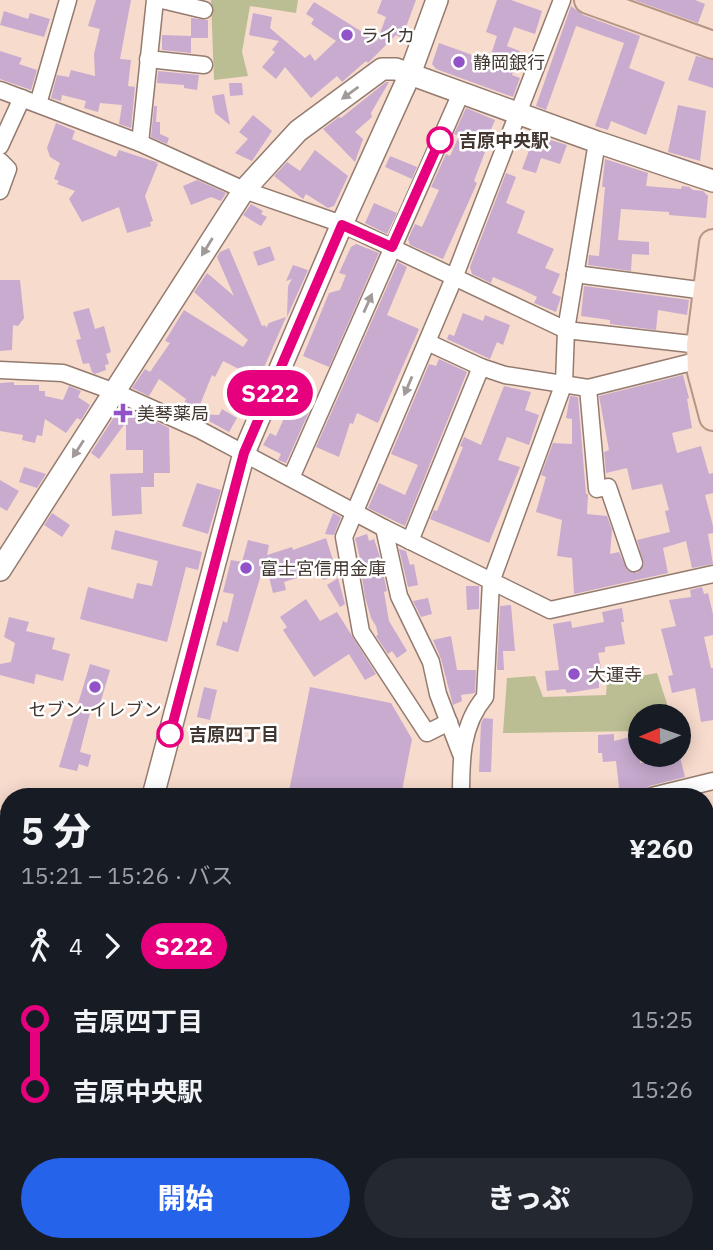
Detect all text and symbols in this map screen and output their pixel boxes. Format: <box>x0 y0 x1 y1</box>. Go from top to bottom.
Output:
place label: ライカ <box>361 24 415 47</box>
marker: ライカ <box>339 27 355 43</box>
place label: 静岡銀行 <box>473 51 545 74</box>
marker: 静岡銀行 <box>451 54 467 70</box>
one-way arrow <box>341 85 359 99</box>
marker: 吉原中央駅 <box>427 127 453 153</box>
place label: 吉原中央駅 <box>459 129 549 152</box>
one-way arrow <box>201 238 214 257</box>
one-way arrow <box>362 293 374 313</box>
line badge: S222 <box>221 370 319 416</box>
one-way arrow <box>402 376 414 396</box>
text: S222 <box>241 377 299 409</box>
place label: 美琴薬局 <box>137 402 209 425</box>
marker: 美琴薬局 <box>115 405 131 421</box>
one-way arrow <box>71 440 84 459</box>
place label: 富士宮信用金庫 <box>260 557 386 580</box>
marker: 富士宮信用金庫 <box>238 560 254 576</box>
place label: 大運寺 <box>588 663 642 686</box>
marker: 大運寺 <box>566 666 582 682</box>
marker: セブン-イレブン <box>87 679 103 695</box>
place label: セブン-イレブン <box>28 698 162 721</box>
north arrow <box>628 704 691 766</box>
map controls <box>628 704 691 767</box>
marker: 吉原四丁目 <box>157 721 183 747</box>
place label: 吉原四丁目 <box>189 723 279 746</box>
text: 5 分 <box>21 806 91 855</box>
text: ¥260 <box>629 831 693 865</box>
text: 15:21 – 15:26 · バス <box>21 860 234 890</box>
icon: walk <box>21 927 59 965</box>
icon: forward <box>93 927 131 965</box>
text: S222 <box>155 930 213 962</box>
text: 4 <box>69 931 83 961</box>
text: 吉原四丁目 <box>73 1004 203 1038</box>
text: 15:25 <box>631 1004 693 1034</box>
text: 吉原中央駅 <box>73 1074 203 1108</box>
text: 15:26 <box>631 1074 693 1104</box>
button: 開始 <box>21 1158 350 1238</box>
button: きっぷ <box>364 1158 693 1238</box>

